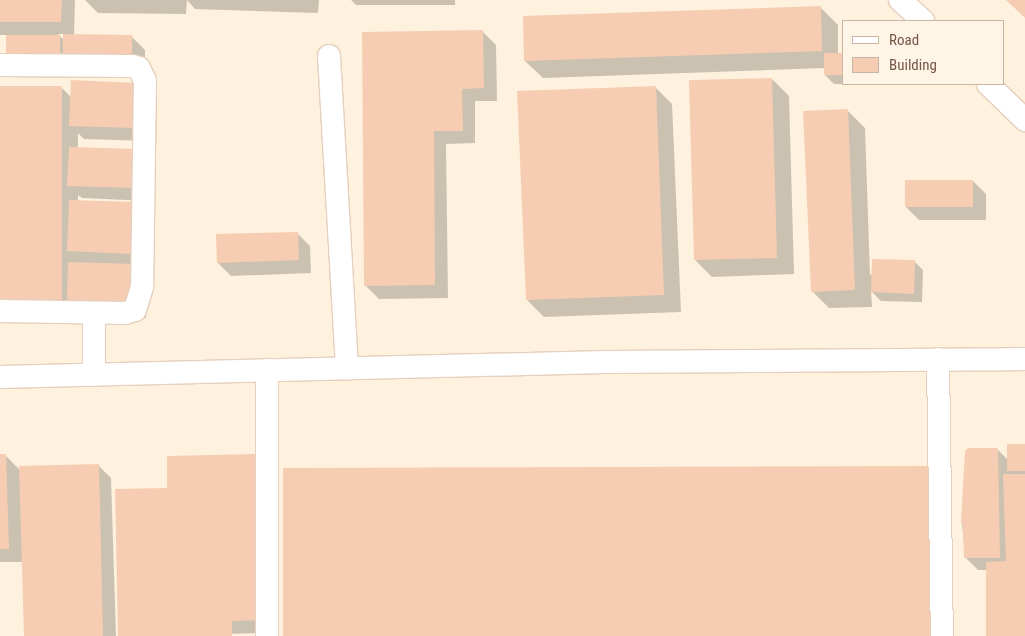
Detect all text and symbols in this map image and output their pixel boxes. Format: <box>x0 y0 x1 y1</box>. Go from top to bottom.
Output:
legend <box>842 20 1005 85</box>
text: Road <box>889 31 919 49</box>
text: Building <box>889 56 937 74</box>

